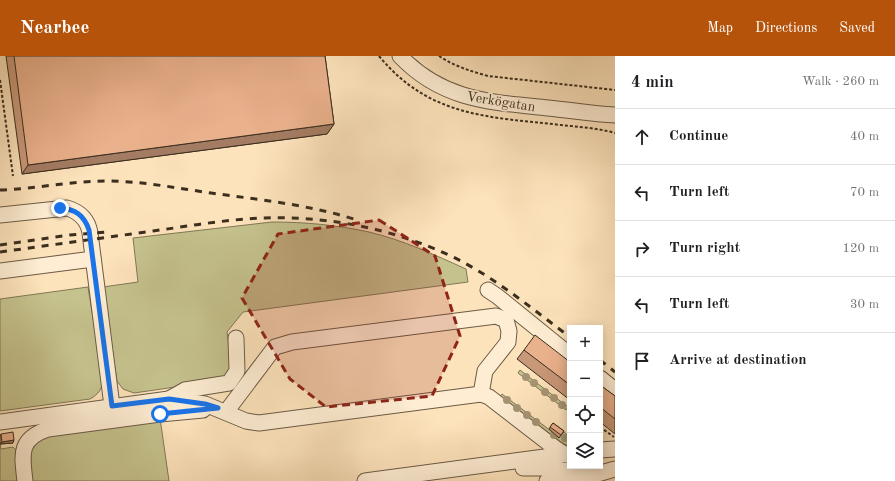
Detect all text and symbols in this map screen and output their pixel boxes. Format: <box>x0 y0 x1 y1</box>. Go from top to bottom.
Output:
text: Nearbee <box>20 19 89 38</box>
text: Map <box>707 21 733 35</box>
text: Directions <box>755 21 817 35</box>
text: Saved <box>839 21 875 35</box>
text: 4 min <box>631 74 674 91</box>
text: Walk · 260 m <box>802 75 879 88</box>
street label: Verkögatan <box>465 90 537 114</box>
icon: ahead <box>631 126 653 148</box>
text: Continue <box>669 129 728 144</box>
text: 40 m <box>850 130 879 143</box>
icon: left <box>631 182 653 204</box>
text: Turn left <box>669 185 729 200</box>
text: 70 m <box>850 186 879 199</box>
route end <box>51 199 69 217</box>
icon: right <box>631 238 653 260</box>
text: Turn right <box>669 241 740 256</box>
text: 120 m <box>842 242 879 255</box>
icon: left <box>631 294 653 316</box>
text: Turn left <box>669 297 729 312</box>
text: 30 m <box>850 298 879 311</box>
map controls <box>567 325 603 469</box>
button: + <box>567 325 603 361</box>
icon: arrive <box>631 350 653 372</box>
text: Arrive at destination <box>669 353 807 368</box>
button: − <box>567 361 603 397</box>
button: locate <box>567 397 603 433</box>
route start <box>151 405 169 423</box>
button: layers <box>567 433 603 469</box>

